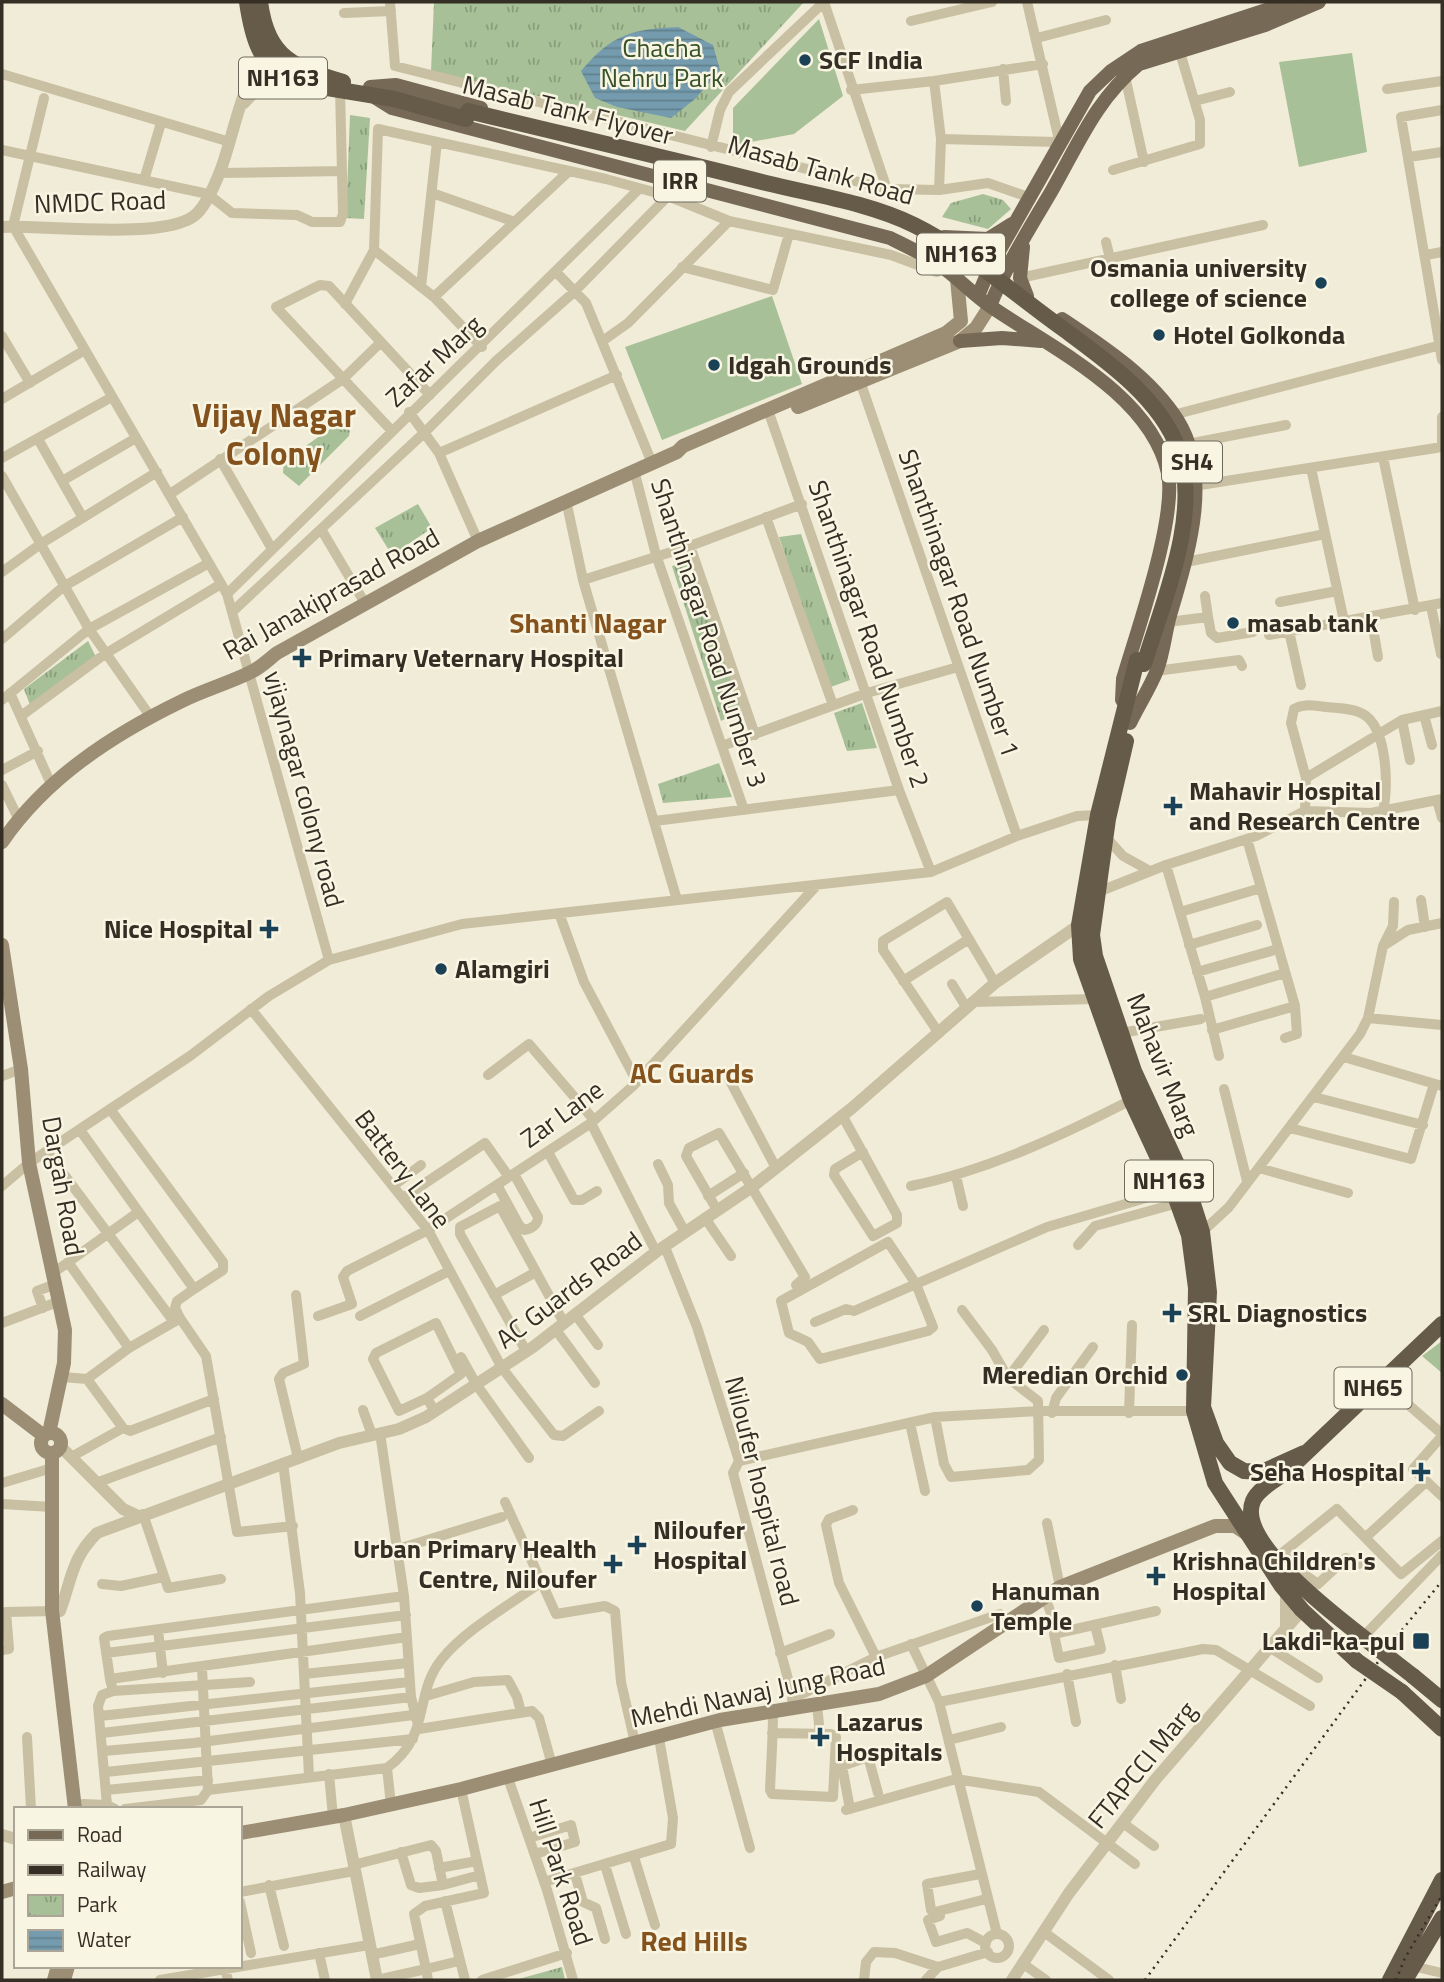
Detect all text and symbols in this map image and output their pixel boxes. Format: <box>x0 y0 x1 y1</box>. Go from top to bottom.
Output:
park label: Chacha Nehru Park <box>601 28 723 97</box>
place label: SCF India <box>819 40 923 79</box>
marker: SCF India <box>797 52 813 68</box>
road number: NH163 <box>239 57 327 98</box>
street label: Masab Tank Flyover <box>459 64 678 155</box>
street label: Masab Tank Road <box>723 124 919 215</box>
road number: IRR <box>654 160 706 202</box>
street label: NMDC Road <box>33 180 167 223</box>
road number: NH163 <box>917 233 1005 274</box>
place label: Osmania university college of science <box>1090 248 1307 317</box>
marker: Osmania university college of science <box>1313 275 1329 291</box>
street label: Zafar Marg <box>376 305 491 416</box>
place label: Hotel Golkonda <box>1173 315 1345 354</box>
marker: Hotel Golkonda <box>1151 327 1167 343</box>
place label: Idgah Grounds <box>728 345 892 384</box>
marker: Idgah Grounds <box>706 357 722 373</box>
district label: Vijay Nagar Colony <box>192 390 356 478</box>
road number: SH4 <box>1162 442 1222 482</box>
street label: Shanthinagar Road Number 1 <box>888 444 1030 762</box>
street label: Shanthinagar Road Number 3 <box>641 473 778 792</box>
street label: Shanthinagar Road Number 2 <box>798 475 940 793</box>
street label: Rai Janakiprasad Road <box>215 518 446 669</box>
district label: Shanti Nagar <box>509 601 667 644</box>
place label: masab tank <box>1247 603 1379 642</box>
marker: masab tank <box>1225 615 1241 631</box>
place label: Primary Veternary Hospital <box>318 638 624 677</box>
marker: Primary Veternary Hospital <box>292 648 312 668</box>
street label: vijaynagar colony road <box>254 666 355 911</box>
place label: Mahavir Hospital and Research Centre <box>1189 771 1420 840</box>
marker: Mahavir Hospital and Research Centre <box>1163 796 1183 816</box>
place label: Nice Hospital <box>104 909 253 948</box>
marker: Nice Hospital <box>259 919 279 939</box>
place label: Alamgiri <box>455 949 550 988</box>
marker: Alamgiri <box>433 961 449 977</box>
street label: Mahavir Marg <box>1117 987 1210 1142</box>
district label: AC Guards <box>630 1051 754 1094</box>
street label: Zar Lane <box>512 1070 611 1157</box>
street label: Battery Lane <box>346 1101 461 1236</box>
street label: Dargah Road <box>32 1113 95 1259</box>
road number: NH163 <box>1125 1161 1213 1202</box>
street label: AC Guards Road <box>487 1222 650 1358</box>
place label: SRL Diagnostics <box>1188 1293 1367 1332</box>
marker: SRL Diagnostics <box>1162 1303 1182 1323</box>
place label: Meredian Orchid <box>982 1355 1168 1394</box>
marker: Meredian Orchid <box>1174 1367 1190 1383</box>
road number: NH65 <box>1334 1368 1412 1408</box>
street label: Niloufer hospital road <box>715 1372 810 1610</box>
place label: Seha Hospital <box>1250 1452 1405 1491</box>
marker: Seha Hospital <box>1411 1462 1431 1482</box>
place label: Niloufer Hospital <box>653 1510 747 1579</box>
place label: Urban Primary Health Centre, Niloufer <box>353 1529 597 1598</box>
marker: Niloufer Hospital <box>627 1535 647 1555</box>
place label: Krishna Children's Hospital <box>1172 1541 1376 1610</box>
marker: Urban Primary Health Centre, Niloufer <box>603 1554 623 1574</box>
marker: Krishna Children's Hospital <box>1146 1566 1166 1586</box>
place label: Hanuman Temple <box>991 1571 1100 1640</box>
marker: Hanuman Temple <box>969 1598 985 1614</box>
place label: Lakdi-ka-pul <box>1262 1621 1405 1660</box>
marker: Lakdi-ka-pul <box>1411 1631 1431 1651</box>
street label: Mehdi Nawaj Jung Road <box>627 1645 889 1738</box>
street label: FTAPCCI Marg <box>1078 1692 1205 1837</box>
place label: Lazarus Hospitals <box>836 1702 942 1771</box>
marker: Lazarus Hospitals <box>810 1727 830 1747</box>
street label: Hill Park Road <box>519 1793 604 1951</box>
legend <box>14 1807 242 1968</box>
text: Road <box>77 1818 122 1850</box>
text: Railway <box>77 1853 146 1885</box>
text: Park <box>77 1888 117 1920</box>
district label: Red Hills <box>640 1919 748 1962</box>
text: Water <box>77 1923 131 1955</box>

